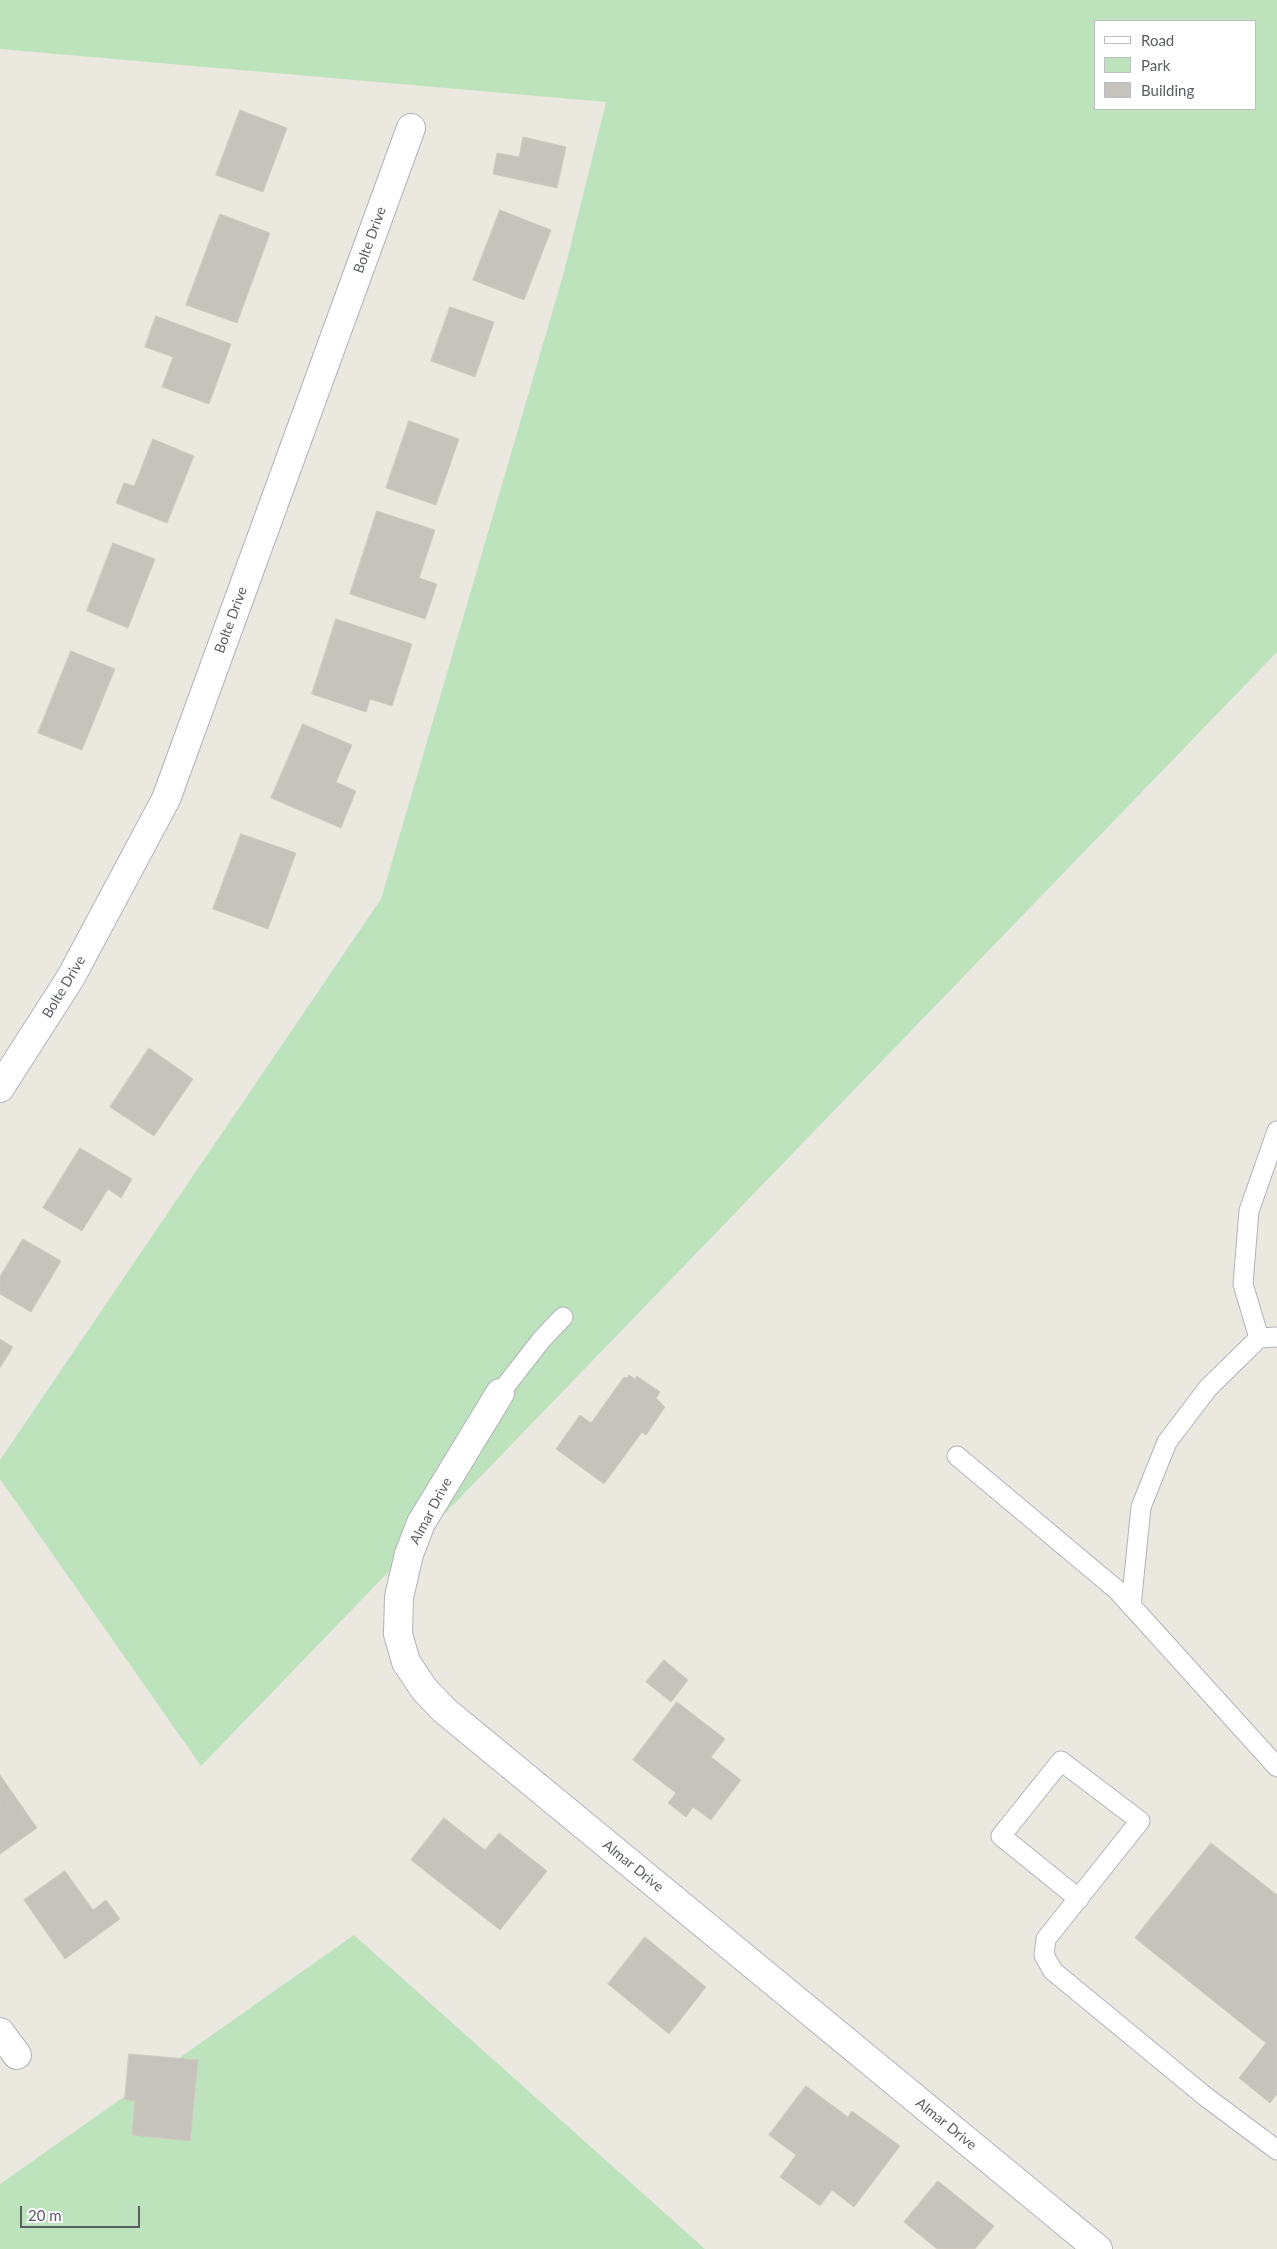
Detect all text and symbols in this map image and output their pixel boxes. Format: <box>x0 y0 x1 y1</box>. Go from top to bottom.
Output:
legend <box>1094 20 1257 110</box>
text: Road <box>1141 31 1174 49</box>
text: Park <box>1141 56 1170 74</box>
text: Building <box>1141 81 1194 99</box>
street label: Bolte Drive <box>350 204 390 276</box>
street label: Bolte Drive <box>211 584 251 656</box>
street label: Bolte Drive <box>39 953 89 1021</box>
street label: Almar Drive <box>406 1475 456 1547</box>
street label: Almar Drive <box>599 1836 667 1896</box>
street label: Almar Drive <box>912 2094 980 2154</box>
scale bar <box>22 2196 142 2228</box>
text: 20 m <box>28 2206 62 2224</box>

